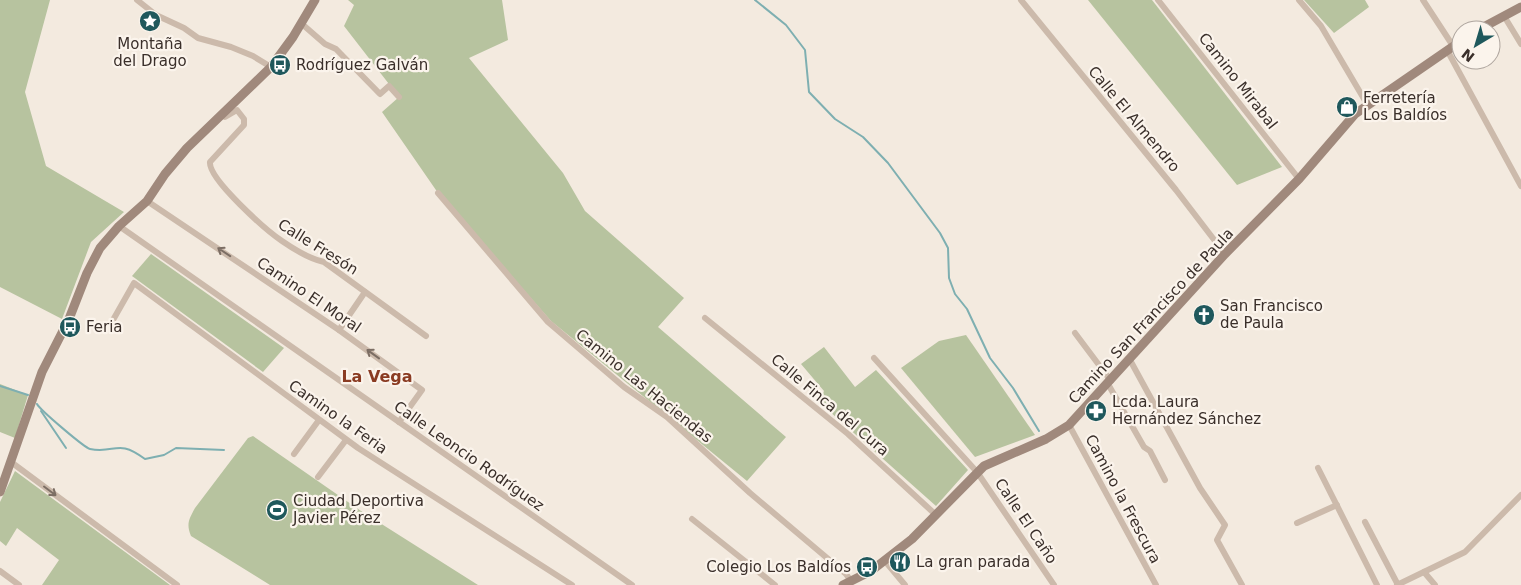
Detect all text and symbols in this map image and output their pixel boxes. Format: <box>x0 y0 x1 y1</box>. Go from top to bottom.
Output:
place icon: Montaña del Drago <box>138 9 162 33</box>
north arrow <box>1451 20 1501 70</box>
street label: Camino Mirabal <box>1195 29 1281 133</box>
place label: Montaña del Drago <box>113 35 187 70</box>
text: N <box>1458 45 1478 65</box>
bus stop icon: Rodríguez Galván <box>268 53 292 77</box>
place label: Rodríguez Galván <box>296 56 428 74</box>
street label: Calle El Almendro <box>1084 62 1184 176</box>
place label: Ferretería Los Baldíos <box>1363 89 1447 124</box>
shop icon: Ferretería Los Baldíos <box>1335 95 1359 119</box>
street label: Calle Fresón <box>275 215 361 279</box>
street label: Camino San Francisco de Paula <box>1065 224 1237 408</box>
one-way arrow <box>217 247 231 257</box>
street label: Camino El Moral <box>253 253 365 337</box>
place label: San Francisco de Paula <box>1220 297 1323 332</box>
church icon: San Francisco de Paula <box>1192 303 1216 327</box>
bus stop icon: Feria <box>58 315 82 339</box>
place label: Feria <box>86 318 123 336</box>
street label: Camino Las Haciendas <box>572 325 716 447</box>
one-way arrow <box>366 349 380 359</box>
street label: Calle Finca del Cura <box>767 350 893 460</box>
district label: La Vega <box>341 367 413 386</box>
street label: Camino la Feria <box>285 376 391 458</box>
place label: Lcda. Laura Hernández Sánchez <box>1112 393 1261 428</box>
street label: Calle Leoncio Rodríguez <box>390 397 548 515</box>
pharmacy icon: Lcda. Laura Hernández Sánchez <box>1084 399 1108 423</box>
street label: Camino la Frescura <box>1081 431 1165 567</box>
street label: Calle El Caño <box>991 475 1061 567</box>
one-way arrow <box>43 486 56 497</box>
place label: Ciudad Deportiva Javier Pérez <box>292 492 424 527</box>
sports icon: Ciudad Deportiva Javier Pérez <box>265 498 289 522</box>
restaurant icon: La gran parada <box>888 550 912 574</box>
place label: La gran parada <box>916 553 1030 571</box>
bus stop icon: Colegio Los Baldíos <box>855 555 879 579</box>
place label: Colegio Los Baldíos <box>706 558 851 576</box>

